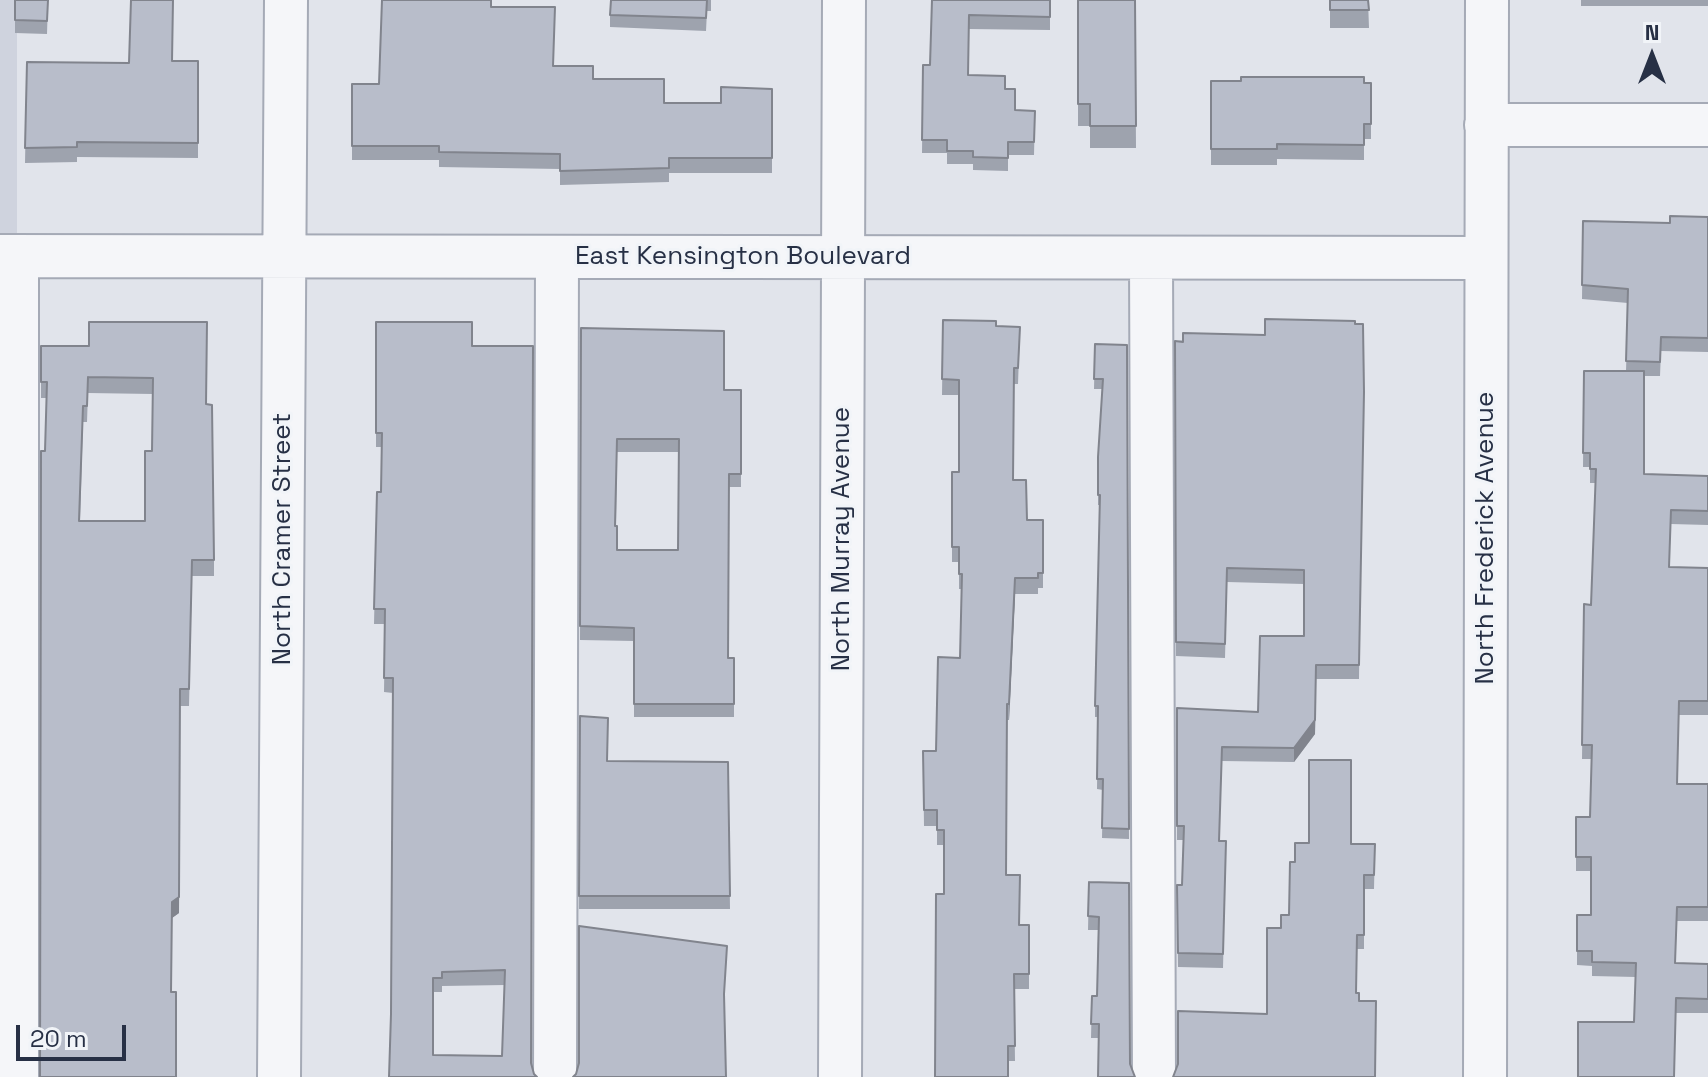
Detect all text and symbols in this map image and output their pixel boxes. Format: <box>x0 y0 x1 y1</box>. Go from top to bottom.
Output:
north arrow <box>1612 16 1692 96</box>
text: N <box>1645 18 1659 46</box>
street label: East Kensington Boulevard <box>575 241 911 273</box>
street label: North Frederick Avenue <box>1470 392 1502 684</box>
street label: North Murray Avenue <box>826 407 858 671</box>
street label: North Cramer Street <box>267 413 299 665</box>
scale bar <box>20 1009 130 1059</box>
text: 20 m <box>30 1023 87 1054</box>

